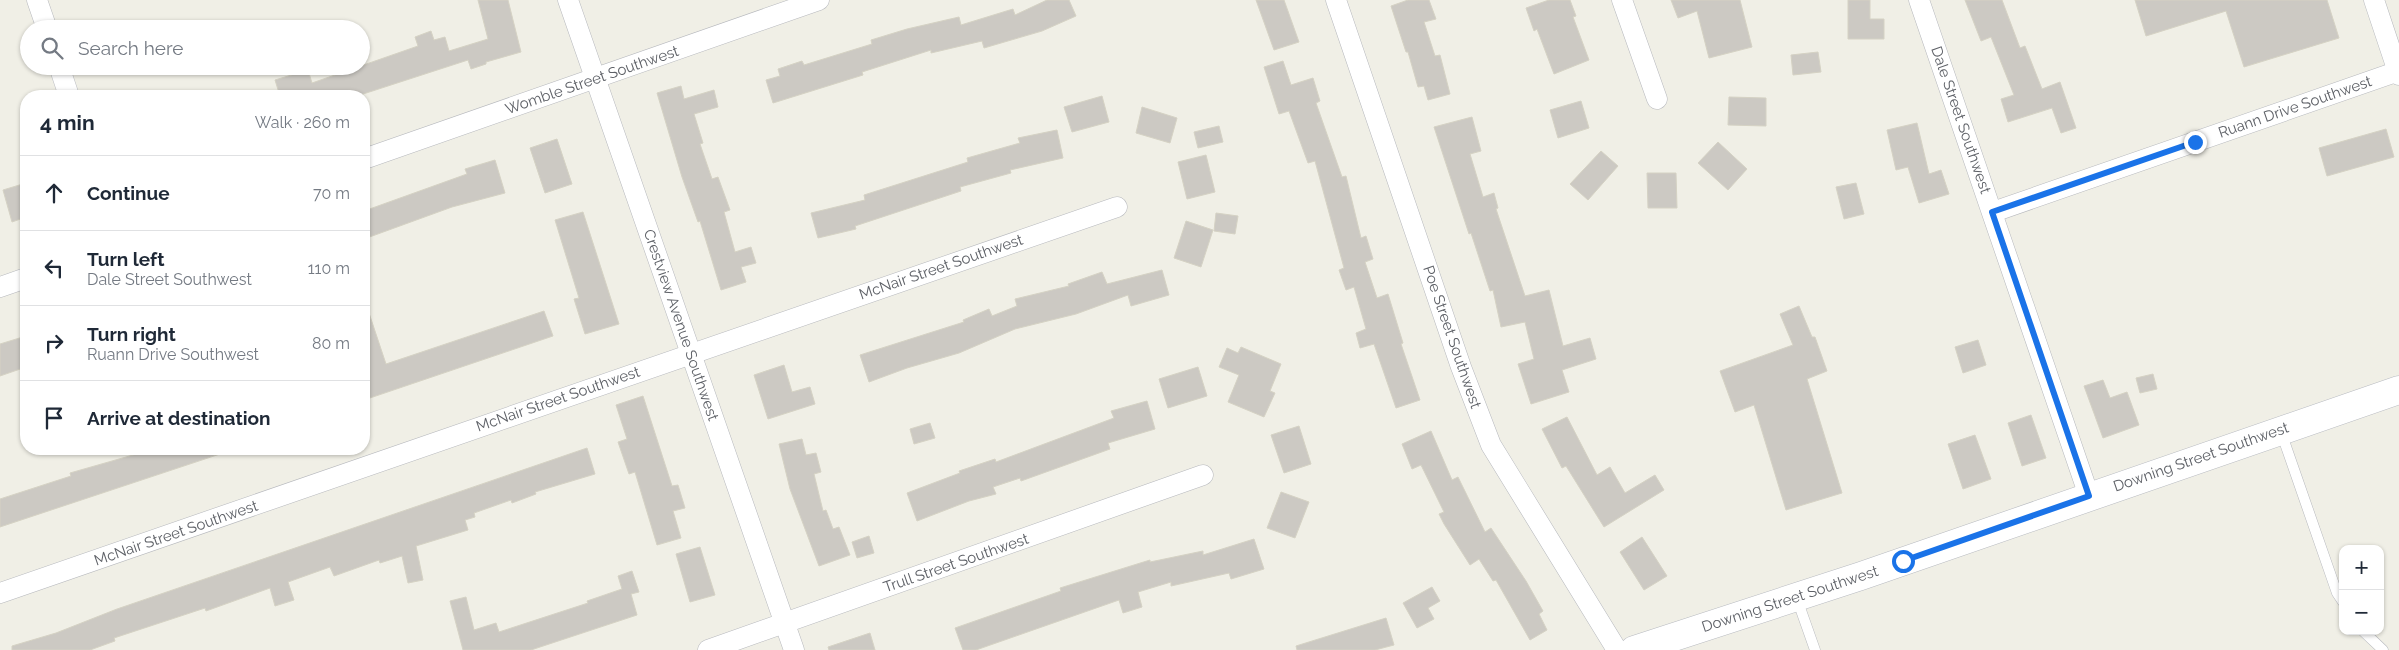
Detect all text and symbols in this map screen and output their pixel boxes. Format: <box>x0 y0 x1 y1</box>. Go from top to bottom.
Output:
search box <box>20 20 370 75</box>
icon: search <box>38 34 66 62</box>
text: Search here <box>78 37 184 59</box>
street label: Womble Street Southwest <box>503 42 681 118</box>
street label: Dale Street Southwest <box>1927 44 1995 196</box>
street label: Ruann Drive Southwest <box>2216 72 2374 142</box>
text: 4 min <box>40 110 95 135</box>
text: Walk · 260 m <box>255 113 350 132</box>
route end <box>2184 131 2207 154</box>
icon: ahead <box>40 179 68 207</box>
text: Continue <box>87 182 170 204</box>
text: 70 m <box>313 184 350 203</box>
street label: Crestview Avenue Southwest <box>640 227 722 423</box>
street label: McNair Street Southwest <box>857 231 1025 303</box>
text: Turn left <box>87 248 164 270</box>
icon: left <box>40 254 68 282</box>
text: 110 m <box>308 259 350 278</box>
street label: Poe Street Southwest <box>1419 263 1485 411</box>
text: Dale Street Southwest <box>87 270 252 289</box>
text: Turn right <box>87 323 176 345</box>
icon: right <box>40 329 68 357</box>
text: 80 m <box>312 334 350 353</box>
text: Ruann Drive Southwest <box>87 345 259 364</box>
street label: McNair Street Southwest <box>474 363 642 435</box>
icon: arrive <box>40 404 68 432</box>
text: Arrive at destination <box>87 407 271 429</box>
street label: Downing Street Southwest <box>2111 418 2291 496</box>
street label: McNair Street Southwest <box>92 497 260 569</box>
street label: Trull Street Southwest <box>881 530 1031 596</box>
map controls <box>2339 545 2384 635</box>
button: + <box>2339 545 2384 590</box>
route start <box>1892 550 1915 573</box>
street label: Downing Street Southwest <box>1700 562 1880 636</box>
button: − <box>2339 590 2384 635</box>

